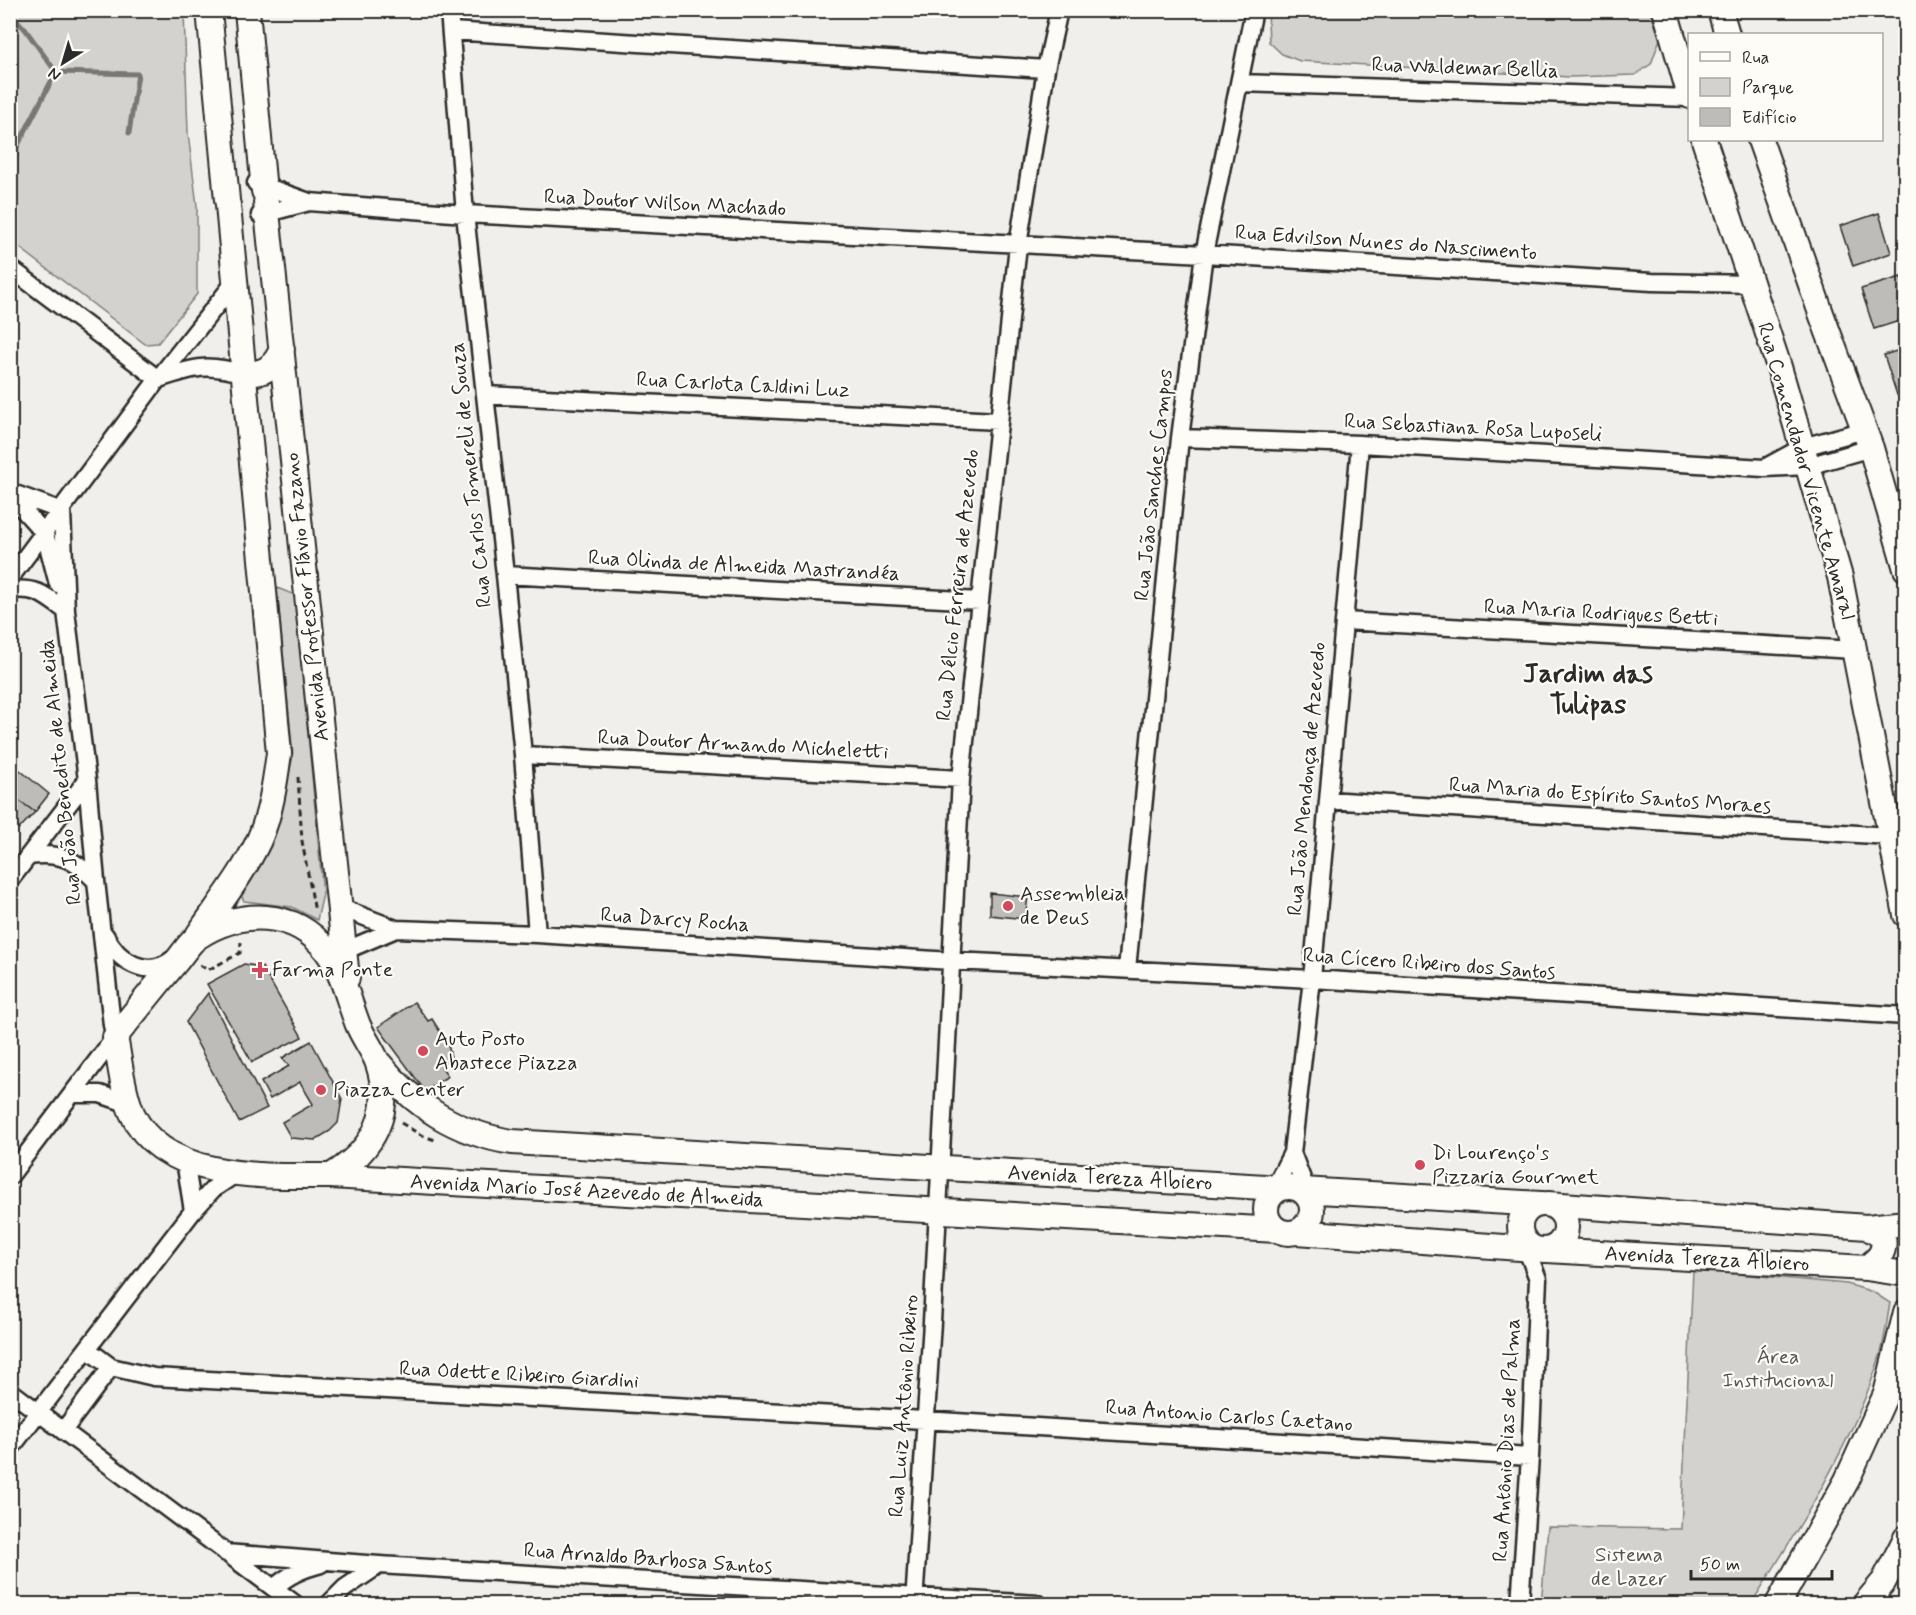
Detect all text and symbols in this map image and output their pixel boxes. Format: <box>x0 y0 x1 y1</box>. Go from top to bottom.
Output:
north arrow <box>33 33 93 93</box>
legend <box>1688 33 1883 141</box>
text: Rua <box>1742 46 1769 70</box>
street label: Rua Waldemar Bellia <box>1371 51 1559 85</box>
text: N <box>44 62 65 85</box>
text: Parque <box>1742 76 1794 100</box>
text: Edifício <box>1742 106 1797 130</box>
street label: Rua Doutor Wilson Machado <box>543 183 787 223</box>
street label: Rua Edvilson Nunes do Nascimento <box>1234 218 1538 268</box>
street label: Rua Comendador Vicente Amaral <box>1750 319 1862 623</box>
street label: Rua Carlos Tomereli de Souza <box>443 341 499 609</box>
street label: Rua Carlota Caldini Luz <box>636 365 850 405</box>
street label: Rua João Sanches Campos <box>1128 368 1180 602</box>
street label: Rua Sebastiana Rosa Luposeli <box>1343 407 1603 449</box>
street label: Rua Délcio Ferreira de Azevedo <box>930 448 986 722</box>
street label: Avenida Professor Flávio Fazano <box>278 451 336 743</box>
street label: Rua Olinda de Almeida Mastrandéa <box>587 544 901 588</box>
street label: Rua Maria Rodrigues Betti <box>1483 593 1719 633</box>
street label: Rua João Benedito de Almeida <box>33 638 89 906</box>
street label: Rua João Mendonça de Azevedo <box>1281 641 1333 917</box>
district label: Jardim das Tulipas <box>1523 657 1653 723</box>
street label: Rua Doutor Armando Micheletti <box>597 723 889 767</box>
street label: Rua Maria do Espírito Santos Moraes <box>1448 771 1772 821</box>
place label: Assembleia de Deus <box>1020 880 1125 932</box>
marker: Assembleia de Deus <box>1001 899 1015 913</box>
street label: Rua Darcy Rocha <box>600 901 750 939</box>
street label: Rua Cícero Ribeiro dos Santos <box>1302 941 1556 987</box>
place label: Farma Ponte <box>272 956 393 984</box>
marker: Farma Ponte <box>253 963 267 977</box>
place label: Auto Posto Abastece Piazza <box>435 1025 577 1077</box>
marker: Auto Posto Abastece Piazza <box>416 1044 430 1058</box>
place label: Piazza Center <box>333 1076 465 1104</box>
marker: Piazza Center <box>314 1083 328 1097</box>
place label: Di Lourenço's Pizzaria Gourmet <box>1432 1139 1599 1191</box>
marker: Di Lourenço's Pizzaria Gourmet <box>1413 1158 1427 1172</box>
street label: Avenida Tereza Albiero <box>1007 1159 1213 1197</box>
street label: Avenida Mario José Azevedo de Almeida <box>409 1168 765 1214</box>
street label: Avenida Tereza Albiero <box>1604 1240 1810 1278</box>
street label: Rua Luiz Antônio Ribeiro <box>882 1294 926 1518</box>
street label: Rua Antônio Dias de Palma <box>1487 1317 1527 1563</box>
park label: Área Institucional <box>1722 1343 1834 1395</box>
street label: Rua Odette Ribeiro Giardini <box>398 1355 640 1395</box>
street label: Rua Antonio Carlos Caetano <box>1104 1393 1354 1439</box>
street label: Rua Arnaldo Barbosa Santos <box>523 1536 773 1582</box>
park label: Sistema de Lazer <box>1591 1541 1667 1593</box>
scale bar <box>1691 1543 1832 1581</box>
text: 50 m <box>1700 1553 1740 1577</box>

